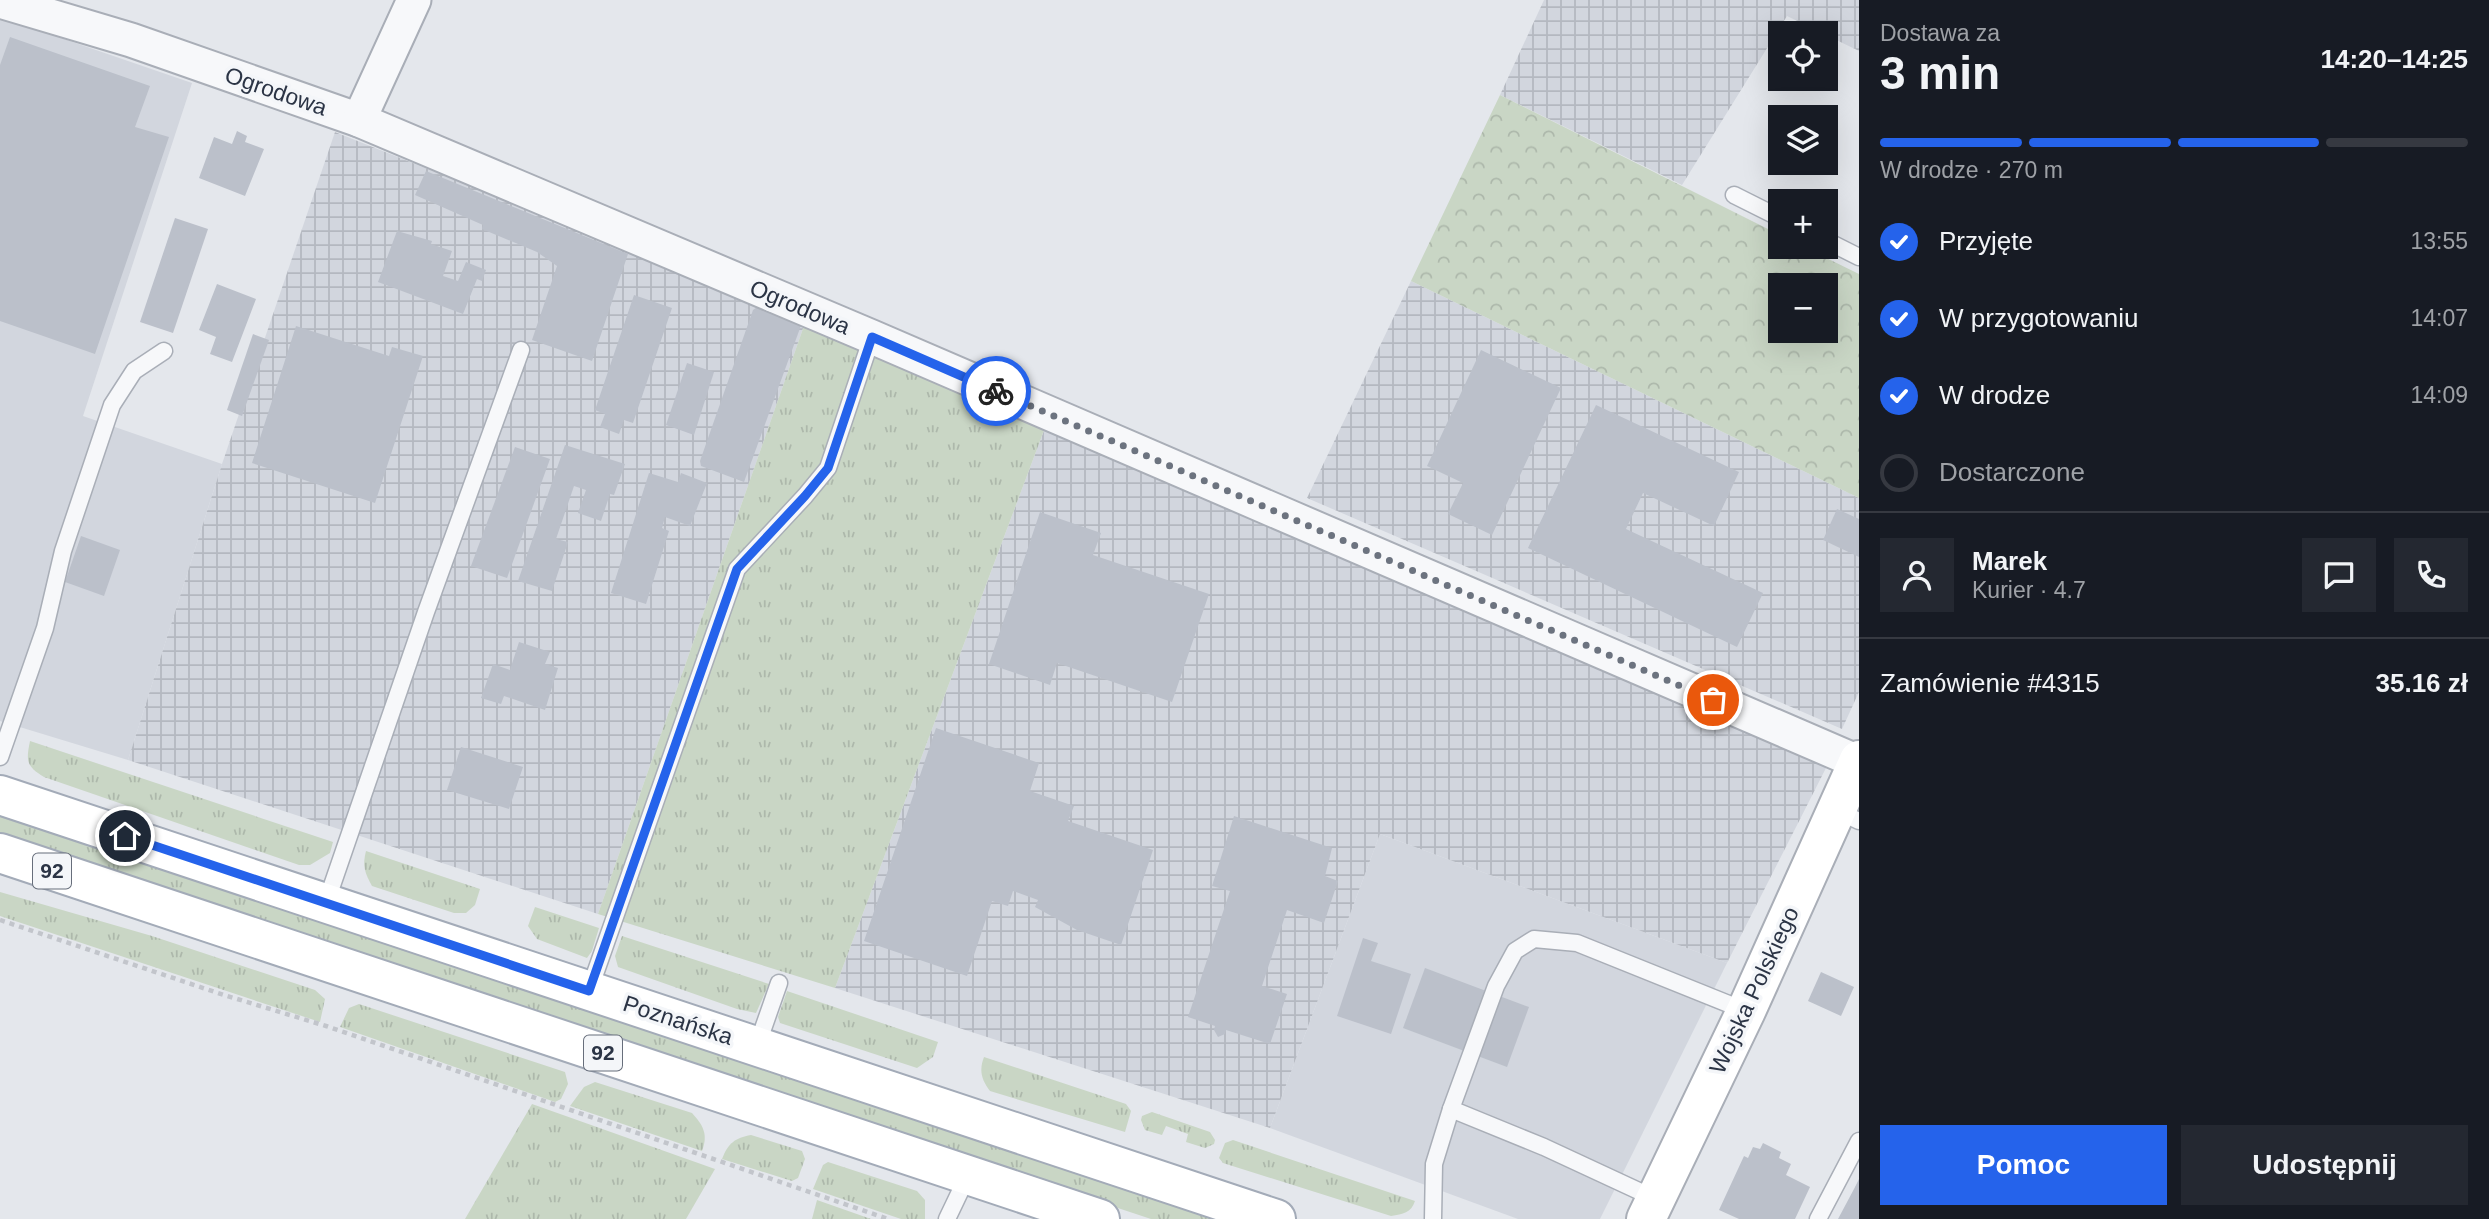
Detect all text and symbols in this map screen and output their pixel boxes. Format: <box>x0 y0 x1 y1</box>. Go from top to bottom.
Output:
text: Dostawa za <box>1880 20 2000 46</box>
map controls <box>1768 21 1838 343</box>
button: locate <box>1768 21 1838 91</box>
text: 14:20–14:25 <box>2321 44 2468 74</box>
text: 3 min <box>1880 47 2000 99</box>
street label: Ogrodowa <box>222 61 331 121</box>
button: layers <box>1768 105 1838 175</box>
text: W drodze · 270 m <box>1880 157 2063 183</box>
button: + <box>1768 189 1838 259</box>
icon: check <box>1880 223 1918 261</box>
text: Przyjęte <box>1939 226 2033 256</box>
text: 13:55 <box>2410 228 2468 254</box>
button: − <box>1768 273 1838 343</box>
street label: Ogrodowa <box>746 274 854 340</box>
icon: check <box>1880 300 1918 338</box>
text: W przygotowaniu <box>1939 303 2138 333</box>
text: 14:07 <box>2410 305 2468 331</box>
courier <box>961 356 1031 426</box>
icon: bike <box>977 372 1015 410</box>
icon: check <box>1880 377 1918 415</box>
text: W drodze <box>1939 380 2050 410</box>
text: 14:09 <box>2410 382 2468 408</box>
text: Dostarczone <box>1939 457 2085 487</box>
button: person <box>1880 538 1954 612</box>
button: chat <box>2302 538 2376 612</box>
button: phone <box>2394 538 2468 612</box>
text: Marek <box>1972 546 2047 576</box>
text: Kurier · 4.7 <box>1972 577 2086 603</box>
text: Zamówienie #4315 <box>1880 668 2100 698</box>
text: 35.16 zł <box>2375 668 2468 698</box>
pin <box>1683 670 1743 730</box>
icon: bag <box>1694 681 1732 719</box>
pin <box>95 806 155 866</box>
icon: home <box>106 817 144 855</box>
road number: 92 <box>33 854 71 888</box>
street label: Wojska Polskiego <box>1704 902 1804 1078</box>
street label: Poznańska <box>620 990 736 1050</box>
road number: 92 <box>584 1036 622 1070</box>
button: Pomoc <box>1880 1125 2167 1205</box>
button: Udostępnij <box>2181 1125 2468 1205</box>

